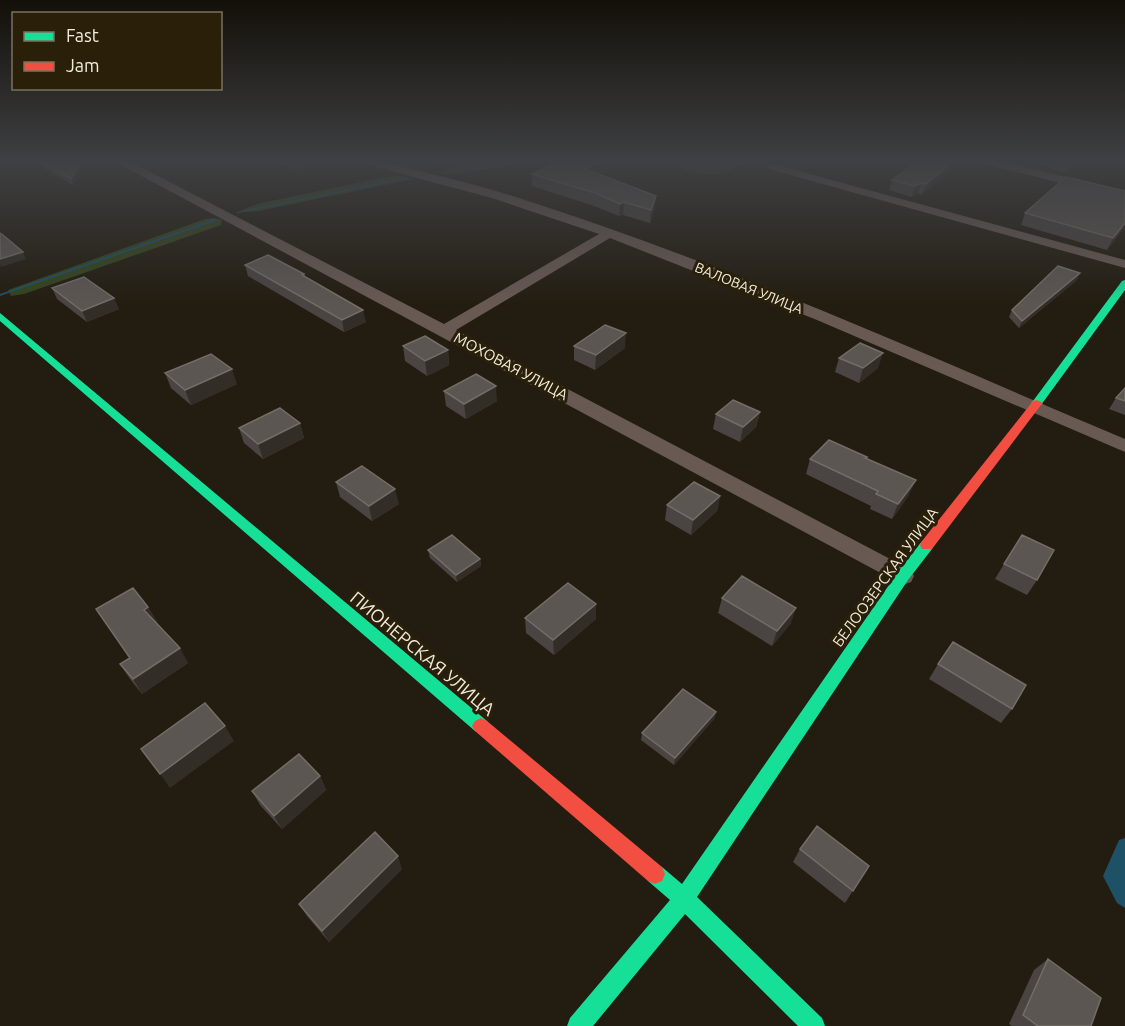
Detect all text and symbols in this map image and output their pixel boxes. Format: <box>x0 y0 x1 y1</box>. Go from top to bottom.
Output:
legend <box>12 12 222 90</box>
text: Fast <box>66 25 99 45</box>
text: Jam <box>66 55 100 75</box>
street label: ВАЛОВАЯ УЛИЦА <box>693 259 805 317</box>
street label: МОХОВАЯ УЛИЦА <box>451 329 571 403</box>
street label: БЕЛООЗЕРСКАЯ УЛИЦА <box>829 504 941 650</box>
street label: ПИОНЕРСКАЯ УЛИЦА <box>347 587 499 719</box>

